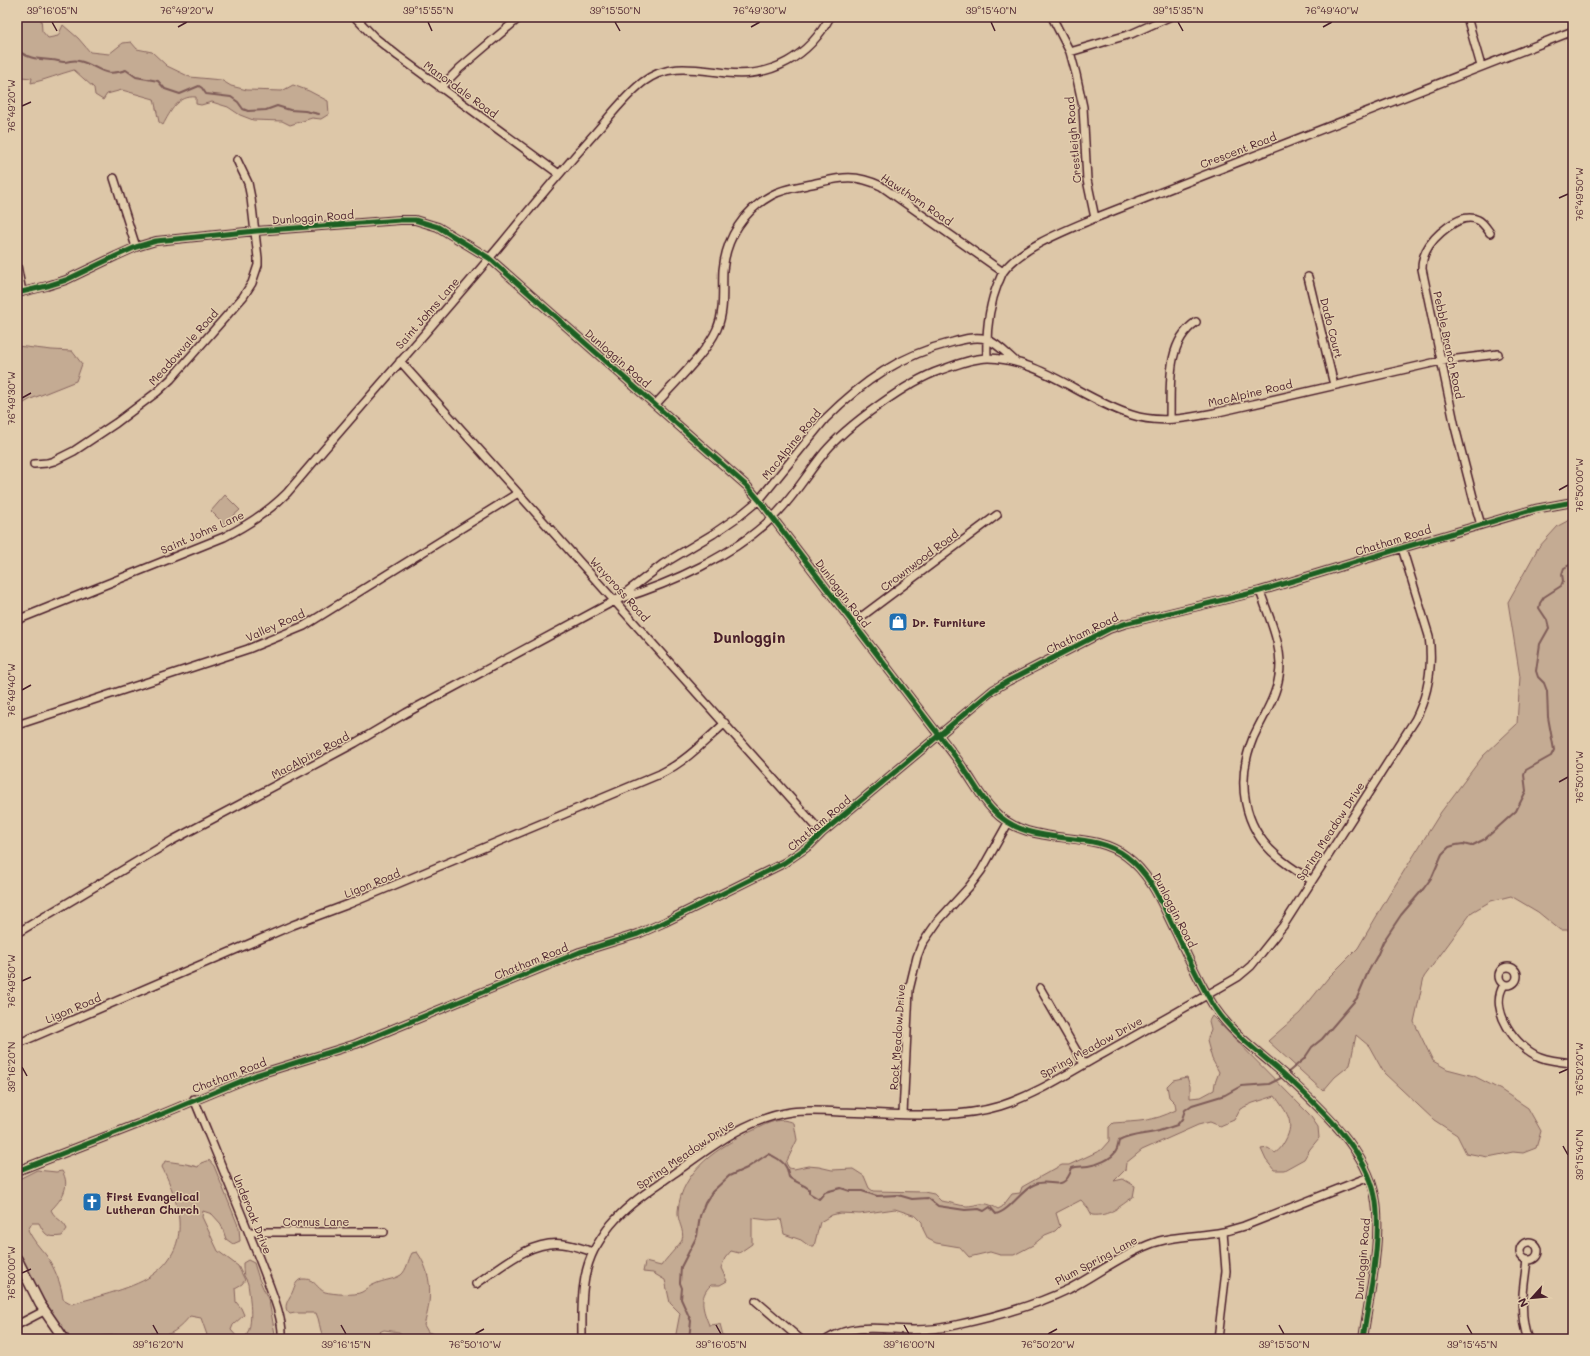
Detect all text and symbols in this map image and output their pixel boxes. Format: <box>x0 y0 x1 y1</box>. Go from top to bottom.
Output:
text: 39°16'05"N <box>26 3 78 17</box>
text: 76°49'20"W <box>160 3 214 17</box>
text: 39°15'55"N <box>403 3 453 17</box>
text: 39°15'50"N <box>589 3 641 17</box>
text: 76°49'30"W <box>733 3 787 17</box>
text: 39°15'40"N <box>965 3 1017 17</box>
text: 39°15'35"N <box>1153 3 1203 17</box>
text: 76°49'40"W <box>1305 3 1359 17</box>
street label: Manordale Road <box>421 57 501 121</box>
text: 76°49'20"W <box>4 79 18 133</box>
street label: Crestleigh Road <box>1062 96 1084 184</box>
street label: Crescent Road <box>1198 129 1278 171</box>
text: 76°49'50"W <box>1572 167 1586 221</box>
street label: Hawthorn Road <box>878 169 956 229</box>
street label: Dunloggin Road <box>272 207 354 227</box>
street label: Saint Johns Lane <box>392 274 462 352</box>
street label: Pebble Branch Road <box>1430 290 1468 400</box>
street label: Dado Court <box>1317 296 1347 360</box>
street label: Meadowvale Road <box>145 306 221 388</box>
street label: Dunloggin Road <box>582 325 654 391</box>
text: 76°49'30"W <box>4 371 18 425</box>
street label: MacAlpine Road <box>1206 376 1294 410</box>
street label: MacAlpine Road <box>758 406 824 482</box>
text: 76°50'00"W <box>1572 458 1586 512</box>
street label: Saint Johns Lane <box>158 507 246 557</box>
street label: Chatham Road <box>1353 521 1433 559</box>
street label: Crownwood Road <box>877 526 961 594</box>
street label: Waycross Road <box>587 553 653 625</box>
street label: Dunloggin Road <box>812 556 874 630</box>
street label: Valley Road <box>243 605 307 645</box>
street label: Chatham Road <box>1043 609 1121 657</box>
shop icon: Dr. Furniture <box>887 611 909 633</box>
place label: Dr. Furniture <box>912 615 986 630</box>
district label: Dunloggin <box>713 627 785 647</box>
text: 76°49'40"W <box>4 663 18 717</box>
street label: MacAlpine Road <box>268 728 352 782</box>
text: 76°50'10"W <box>1572 750 1586 803</box>
street label: Spring Meadow Drive <box>1292 779 1368 883</box>
street label: Chatham Road <box>784 792 854 854</box>
street label: Ligon Road <box>342 865 402 901</box>
street label: Dunloggin Road <box>1150 870 1200 950</box>
street label: Chatham Road <box>492 939 570 983</box>
text: 76°49'50"W <box>4 954 18 1008</box>
street label: Rock Meadow Drive <box>886 983 908 1091</box>
street label: Ligon Road <box>43 990 103 1026</box>
street label: Spring Meadow Drive <box>1037 1012 1145 1081</box>
text: 39°16'20"N <box>4 1042 18 1093</box>
text: 76°50'20"W <box>1572 1042 1586 1096</box>
street label: Chatham Road <box>190 1054 268 1096</box>
street label: Spring Meadow Drive <box>633 1116 737 1192</box>
text: 39°15'40"N <box>1572 1129 1586 1181</box>
street label: Underoak Drive <box>230 1172 276 1256</box>
place label: First Evangelical Lutheran Church <box>106 1189 199 1217</box>
church icon: First Evangelical Lutheran Church <box>81 1191 103 1213</box>
street label: Cornus Lane <box>283 1214 349 1229</box>
street label: Dunloggin Road <box>1351 1217 1373 1301</box>
street label: Plum Spring Lane <box>1052 1232 1140 1288</box>
text: 76°50'00"W <box>4 1246 18 1300</box>
north arrow <box>1512 1278 1552 1318</box>
text: N <box>1514 1296 1531 1310</box>
text: 39°16'20"N <box>133 1337 184 1351</box>
text: 39°16'15"N <box>321 1337 371 1351</box>
text: 76°50'10"W <box>449 1337 502 1351</box>
text: 39°16'05"N <box>695 1337 747 1351</box>
text: 39°16'00"N <box>883 1337 935 1351</box>
text: 76°50'20"W <box>1021 1337 1075 1351</box>
text: 39°15'50"N <box>1258 1337 1310 1351</box>
text: 39°15'45"N <box>1447 1337 1497 1351</box>

